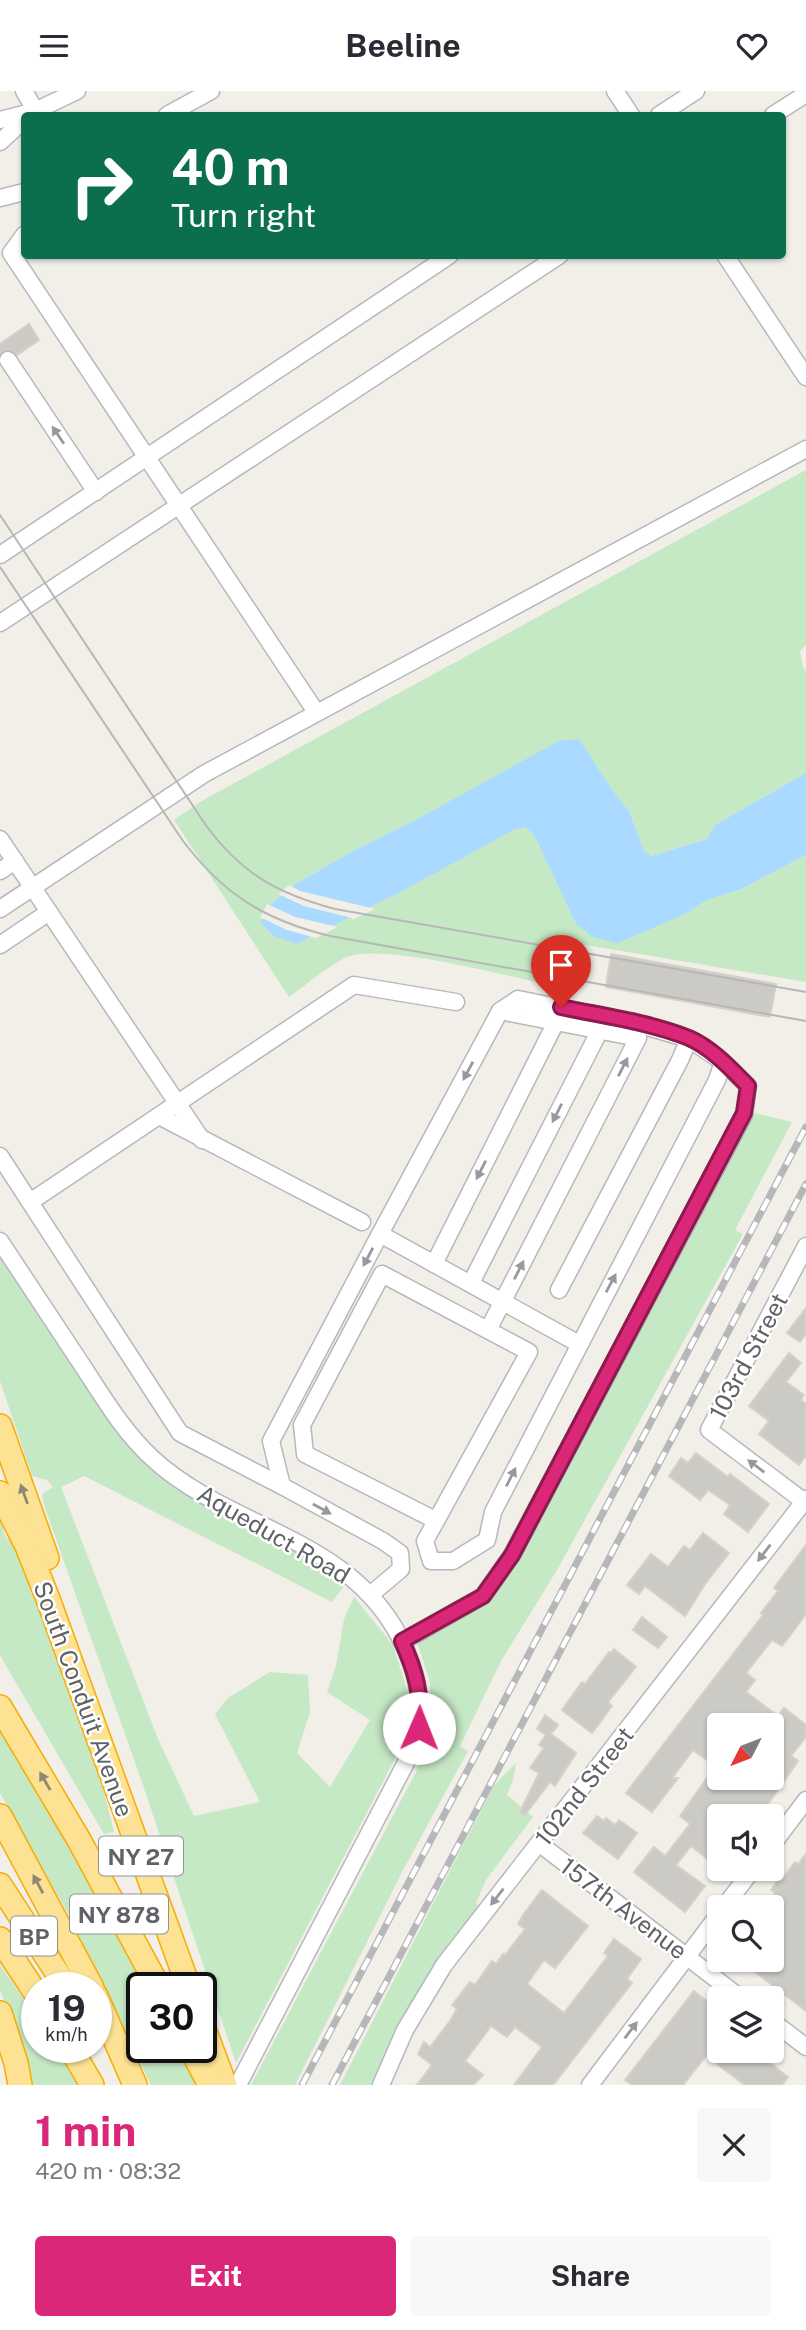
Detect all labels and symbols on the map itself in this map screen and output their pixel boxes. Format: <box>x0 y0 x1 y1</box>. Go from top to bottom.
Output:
one-way arrow <box>51 426 65 444</box>
pin <box>531 935 591 1007</box>
one-way arrow <box>617 1057 629 1077</box>
one-way arrow <box>462 1061 474 1081</box>
one-way arrow <box>552 1103 563 1123</box>
one-way arrow <box>475 1160 486 1180</box>
one-way arrow <box>362 1248 374 1268</box>
one-way arrow <box>514 1260 525 1280</box>
one-way arrow <box>605 1273 617 1293</box>
street label: 103rd Street <box>703 1288 793 1424</box>
one-way arrow <box>748 1458 766 1473</box>
one-way arrow <box>505 1467 516 1487</box>
street label: Aqueduct Road <box>193 1479 355 1589</box>
one-way arrow <box>18 1483 29 1504</box>
one-way arrow <box>312 1503 331 1515</box>
one-way arrow <box>758 1544 772 1562</box>
street label: South Conduit Avenue <box>28 1577 140 1821</box>
position arrow <box>382 1691 456 1765</box>
north arrow <box>707 1713 784 1790</box>
street label: 102nd Street <box>529 1721 639 1851</box>
one-way arrow <box>38 1771 51 1790</box>
road number: NY 27 <box>99 1837 183 1875</box>
street label: 157th Avenue <box>555 1851 693 1965</box>
one-way arrow <box>32 1874 44 1894</box>
one-way arrow <box>490 1888 505 1906</box>
road number: NY 878 <box>70 1895 168 1933</box>
road number: BP <box>11 1917 57 1955</box>
speed limit sign: 30 <box>126 1972 217 2063</box>
one-way arrow <box>623 2022 638 2040</box>

